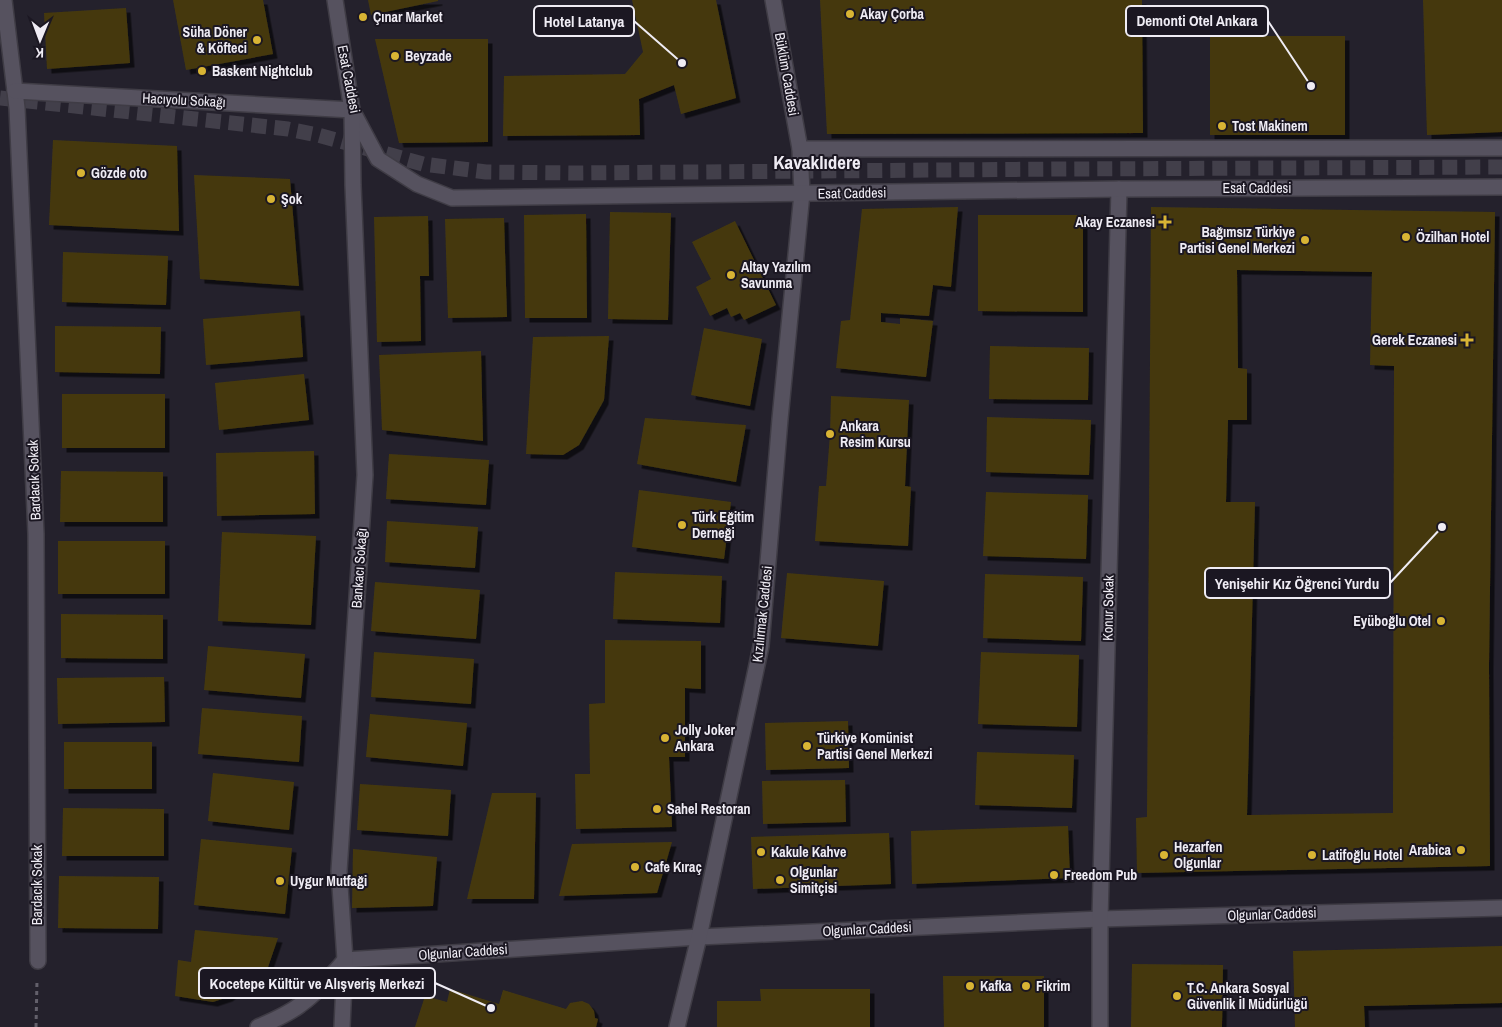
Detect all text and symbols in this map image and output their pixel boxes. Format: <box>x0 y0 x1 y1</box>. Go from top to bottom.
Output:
place label: Akay Çorba <box>860 5 924 23</box>
callout: Hotel Latanya <box>534 6 634 36</box>
callout: Demonti Otel Ankara <box>1126 6 1268 36</box>
place label: Çınar Market <box>373 8 443 26</box>
marker: Akay Çorba <box>844 8 856 20</box>
text: Demonti Otel Ankara <box>1136 10 1258 31</box>
marker: Çınar Market <box>357 11 369 23</box>
text: Hotel Latanya <box>544 11 624 32</box>
north arrow <box>15 15 65 65</box>
place label: Süha Döner & Köfteci <box>183 23 248 57</box>
street label: Büklüm Caddesi <box>771 31 803 117</box>
marker: Süha Döner & Köfteci <box>251 34 263 46</box>
street label: Esat Caddesi <box>334 43 364 115</box>
text: K <box>35 44 44 62</box>
place label: Beyzade <box>405 47 452 65</box>
marker: Beyzade <box>389 50 401 62</box>
place label: Baskent Nightclub <box>212 62 313 80</box>
marker: Baskent Nightclub <box>196 65 208 77</box>
street label: Hacıyolu Sokağı <box>142 89 226 111</box>
place label: Tost Makinem <box>1232 117 1308 135</box>
marker: Tost Makinem <box>1216 120 1228 132</box>
district label: Kavaklıdere <box>773 149 861 175</box>
place label: Gözde oto <box>91 164 147 182</box>
marker: Gözde oto <box>75 167 87 179</box>
street label: Esat Caddesi <box>1223 179 1291 197</box>
street label: Esat Caddesi <box>817 183 887 203</box>
place label: Şok <box>281 190 303 208</box>
marker: Şok <box>265 193 277 205</box>
place label: Akay Eczanesi <box>1075 213 1155 231</box>
marker: Akay Eczanesi <box>1159 216 1171 228</box>
place label: Bağımsız Türkiye Partisi Genel Merkezi <box>1180 223 1295 257</box>
place label: Özilhan Hotel <box>1416 228 1489 246</box>
marker: Özilhan Hotel <box>1400 231 1412 243</box>
marker: Bağımsız Türkiye Partisi Genel Merkezi <box>1299 234 1311 246</box>
place label: Altay Yazılım Savunma <box>741 258 811 292</box>
marker: Altay Yazılım Savunma <box>725 269 737 281</box>
place label: Gerek Eczanesi <box>1372 331 1457 349</box>
marker: Gerek Eczanesi <box>1461 334 1473 346</box>
place label: Ankara Resim Kursu <box>840 417 911 451</box>
marker: Ankara Resim Kursu <box>824 428 836 440</box>
street label: Bardacık Sokak <box>24 439 44 520</box>
place label: Türk Eğitim Derneği <box>692 508 754 542</box>
marker: Türk Eğitim Derneği <box>676 519 688 531</box>
street label: Bankacı Sokağı <box>347 527 371 609</box>
street label: Kızılırmak Caddesi <box>748 565 776 663</box>
callout: Yenişehir Kız Öğrenci Yurdu <box>1205 568 1390 598</box>
text: Yenişehir Kız Öğrenci Yurdu <box>1215 573 1379 594</box>
street label: Konur Sokak <box>1098 575 1118 641</box>
place label: Eyüboğlu Otel <box>1353 612 1431 630</box>
marker: Eyüboğlu Otel <box>1435 615 1447 627</box>
place label: Jolly Joker Ankara <box>675 721 736 755</box>
place label: Türkiye Komünist Partisi Genel Merkezi <box>817 729 933 763</box>
marker: Jolly Joker Ankara <box>659 732 671 744</box>
marker: Türkiye Komünist Partisi Genel Merkezi <box>801 740 813 752</box>
place label: Sahel Restoran <box>667 800 751 818</box>
marker: Sahel Restoran <box>651 803 663 815</box>
place label: Hezarfen Olgunlar <box>1174 838 1222 872</box>
place label: Arabica <box>1409 841 1452 859</box>
place label: Kakule Kahve <box>771 843 846 861</box>
marker: Arabica <box>1455 844 1467 856</box>
street label: Bardacık Sokak <box>28 845 46 925</box>
marker: Kakule Kahve <box>755 846 767 858</box>
place label: Latifoğlu Hotel <box>1322 846 1402 864</box>
marker: Hezarfen Olgunlar <box>1158 849 1170 861</box>
marker: Latifoğlu Hotel <box>1306 849 1318 861</box>
place label: Cafe Kıraç <box>645 858 702 876</box>
marker: Cafe Kıraç <box>629 861 641 873</box>
place label: Olgunlar Simitçisi <box>790 863 838 897</box>
place label: Freedom Pub <box>1064 866 1137 884</box>
marker: Freedom Pub <box>1048 869 1060 881</box>
place label: Uygur Mutfaği <box>290 872 367 890</box>
marker: Olgunlar Simitçisi <box>774 874 786 886</box>
marker: Uygur Mutfaği <box>274 875 286 887</box>
street label: Olgunlar Caddesi <box>1227 903 1317 925</box>
street label: Olgunlar Caddesi <box>822 918 912 940</box>
street label: Olgunlar Caddesi <box>418 940 508 964</box>
callout: Kocetepe Kültür ve Alışveriş Merkezi <box>199 968 435 998</box>
text: Kocetepe Kültür ve Alışveriş Merkezi <box>210 973 424 994</box>
place label: Kafka <box>980 977 1012 995</box>
place label: Fikrim <box>1036 977 1070 995</box>
place label: T.C. Ankara Sosyal Güvenlik İl Müdürlüğü <box>1187 979 1308 1013</box>
marker: Kafka <box>964 980 976 992</box>
marker: Fikrim <box>1020 980 1032 992</box>
marker: T.C. Ankara Sosyal Güvenlik İl Müdürlüğü <box>1171 990 1183 1002</box>

